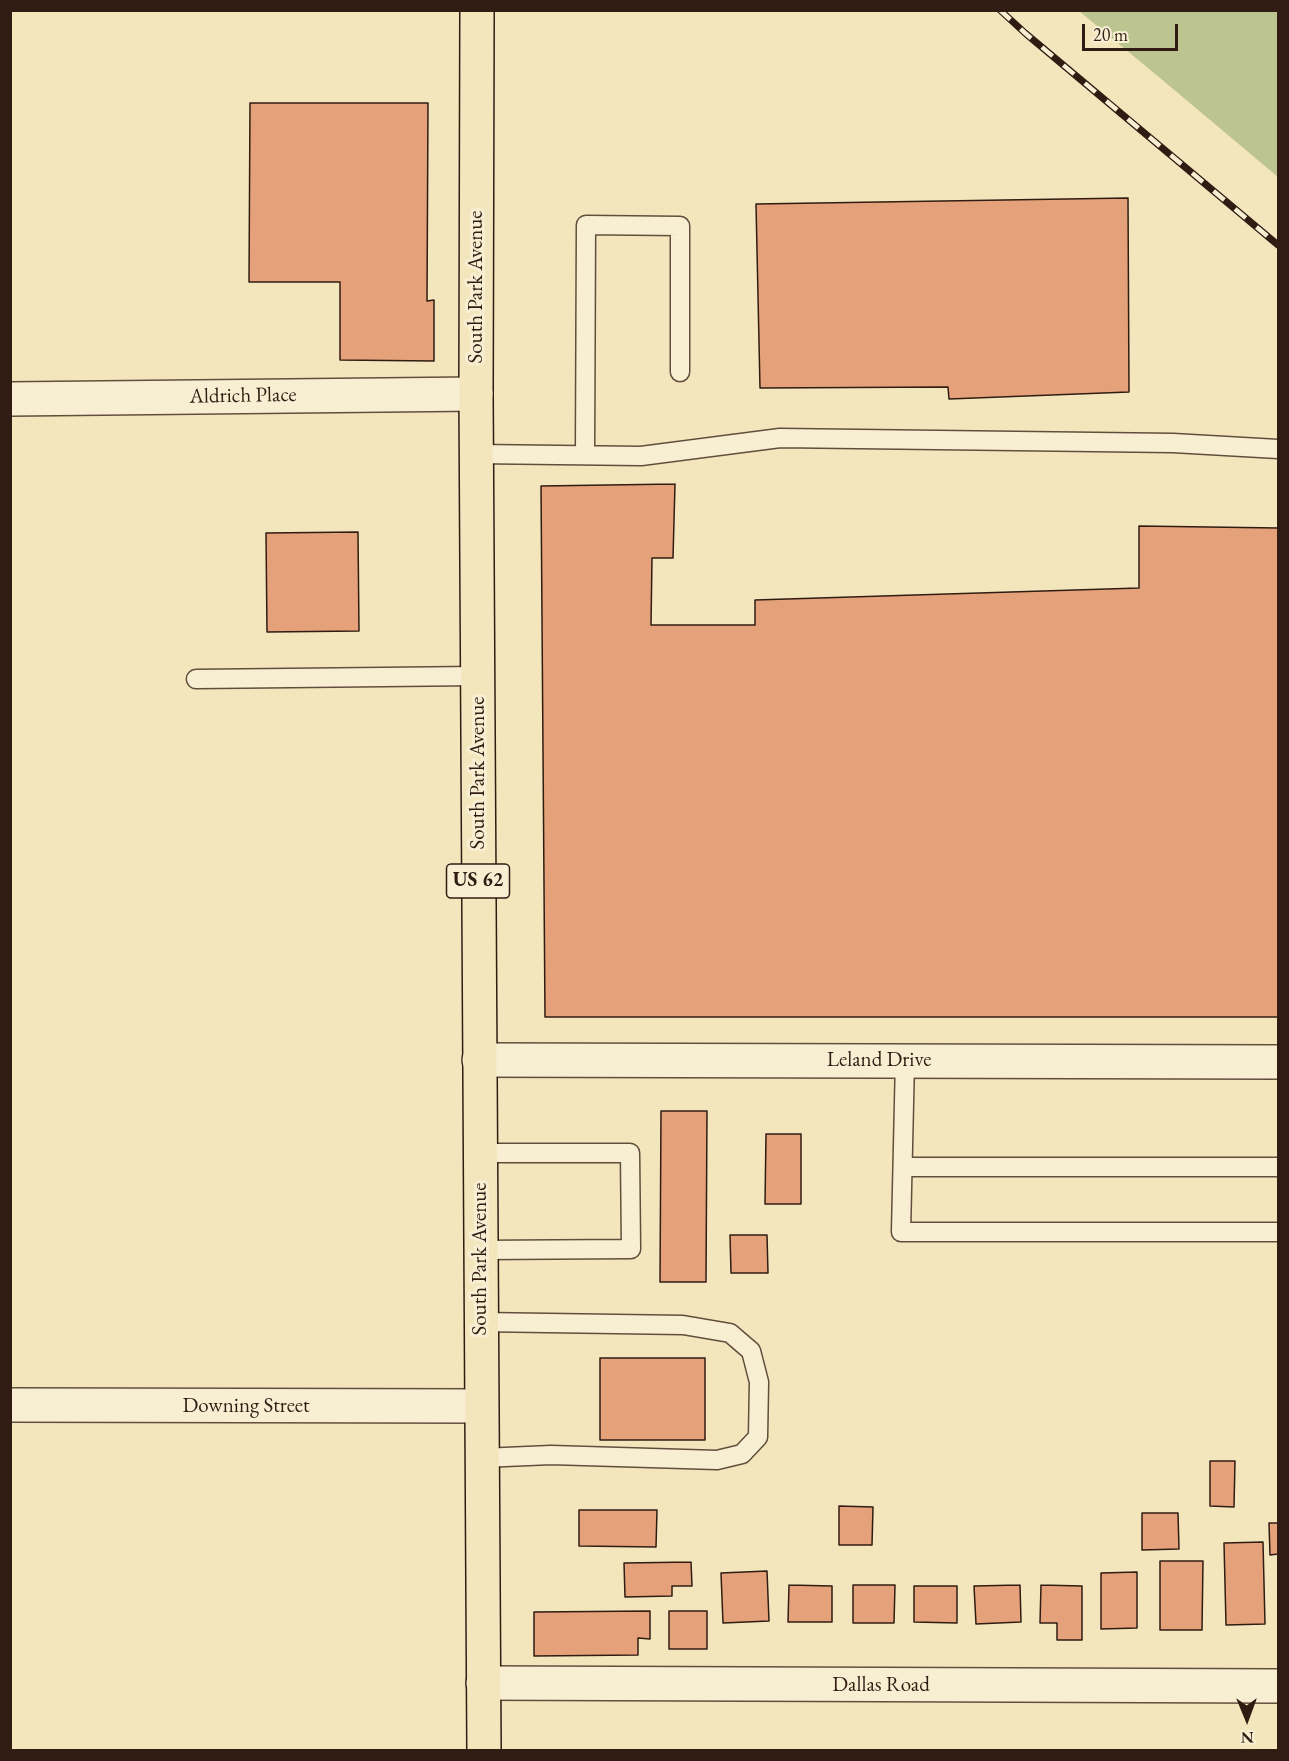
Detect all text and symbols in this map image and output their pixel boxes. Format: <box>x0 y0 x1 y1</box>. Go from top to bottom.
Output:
scale bar <box>1085 12 1181 50</box>
text: 20 m <box>1093 23 1128 46</box>
street label: South Park Avenue <box>463 210 489 364</box>
street label: Aldrich Place <box>189 382 297 410</box>
street label: South Park Avenue <box>465 696 491 850</box>
road number: US 62 <box>446 864 510 898</box>
street label: Leland Drive <box>827 1047 931 1073</box>
street label: South Park Avenue <box>467 1182 493 1336</box>
street label: Downing Street <box>182 1393 310 1419</box>
street label: Dallas Road <box>832 1672 930 1698</box>
north arrow <box>1217 1689 1277 1749</box>
text: N <box>1241 1727 1254 1748</box>

